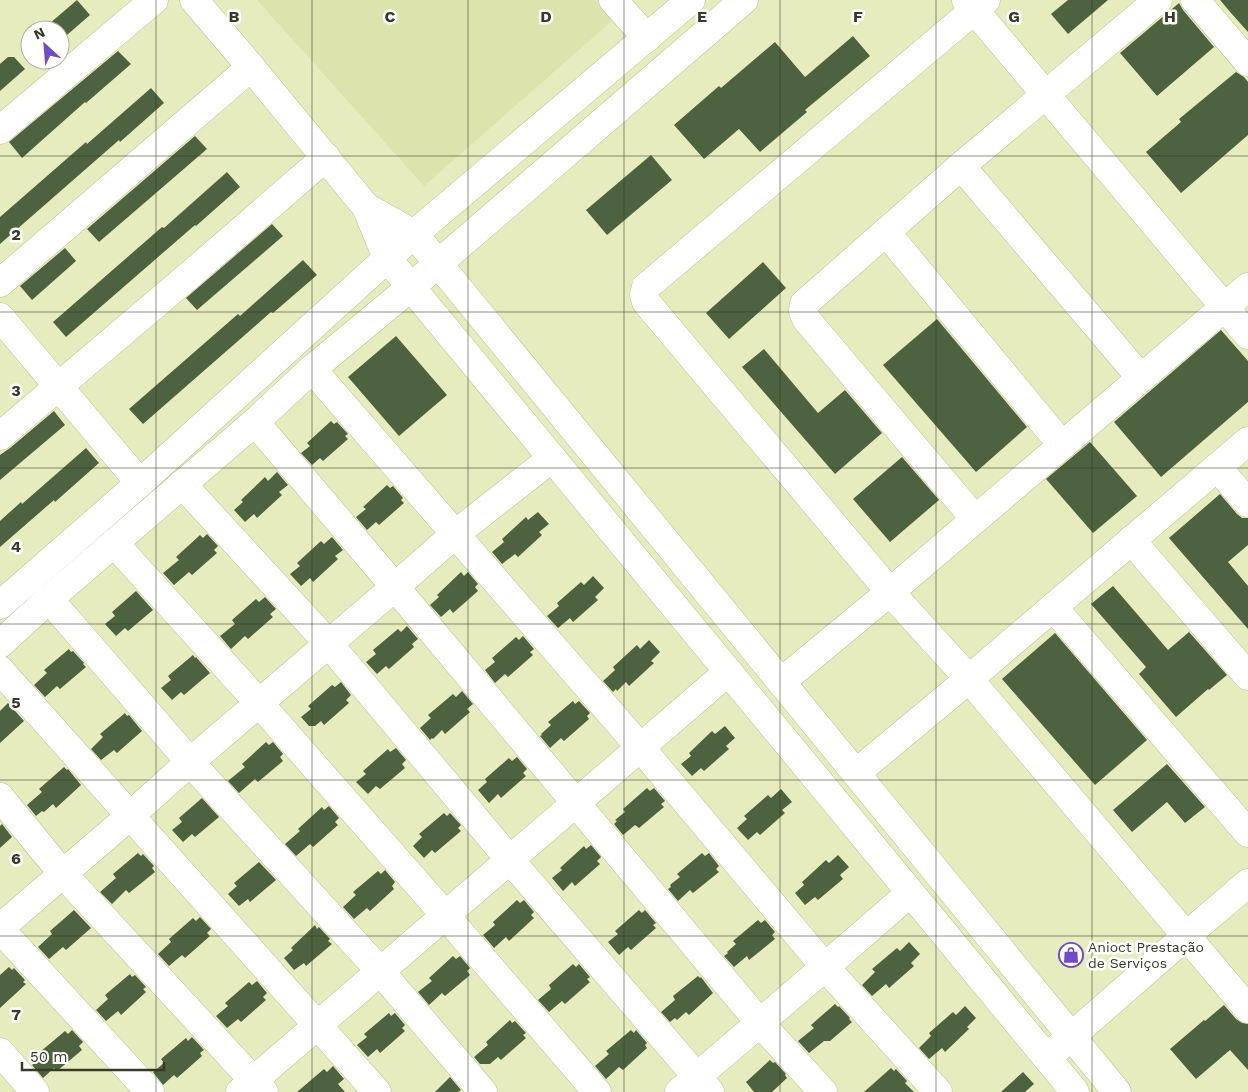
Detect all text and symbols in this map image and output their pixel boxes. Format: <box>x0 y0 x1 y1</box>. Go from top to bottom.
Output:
text: B <box>229 7 240 26</box>
text: C <box>385 7 396 26</box>
text: D <box>540 7 552 26</box>
text: E <box>697 7 707 26</box>
text: F <box>853 7 863 26</box>
text: G <box>1008 7 1020 26</box>
text: H <box>1164 7 1176 26</box>
north arrow <box>20 20 70 70</box>
text: N <box>31 24 47 43</box>
text: 2 <box>11 225 21 244</box>
text: 3 <box>11 381 21 400</box>
text: 4 <box>11 537 21 556</box>
text: 5 <box>11 693 21 712</box>
text: 6 <box>11 849 21 868</box>
place label: Anioct Prestação de Serviços <box>1088 939 1204 971</box>
shop icon: Anioct Prestação de Serviços <box>1058 942 1084 968</box>
text: 7 <box>11 1005 21 1024</box>
scale bar <box>22 1040 165 1072</box>
text: 50 m <box>30 1048 67 1066</box>

